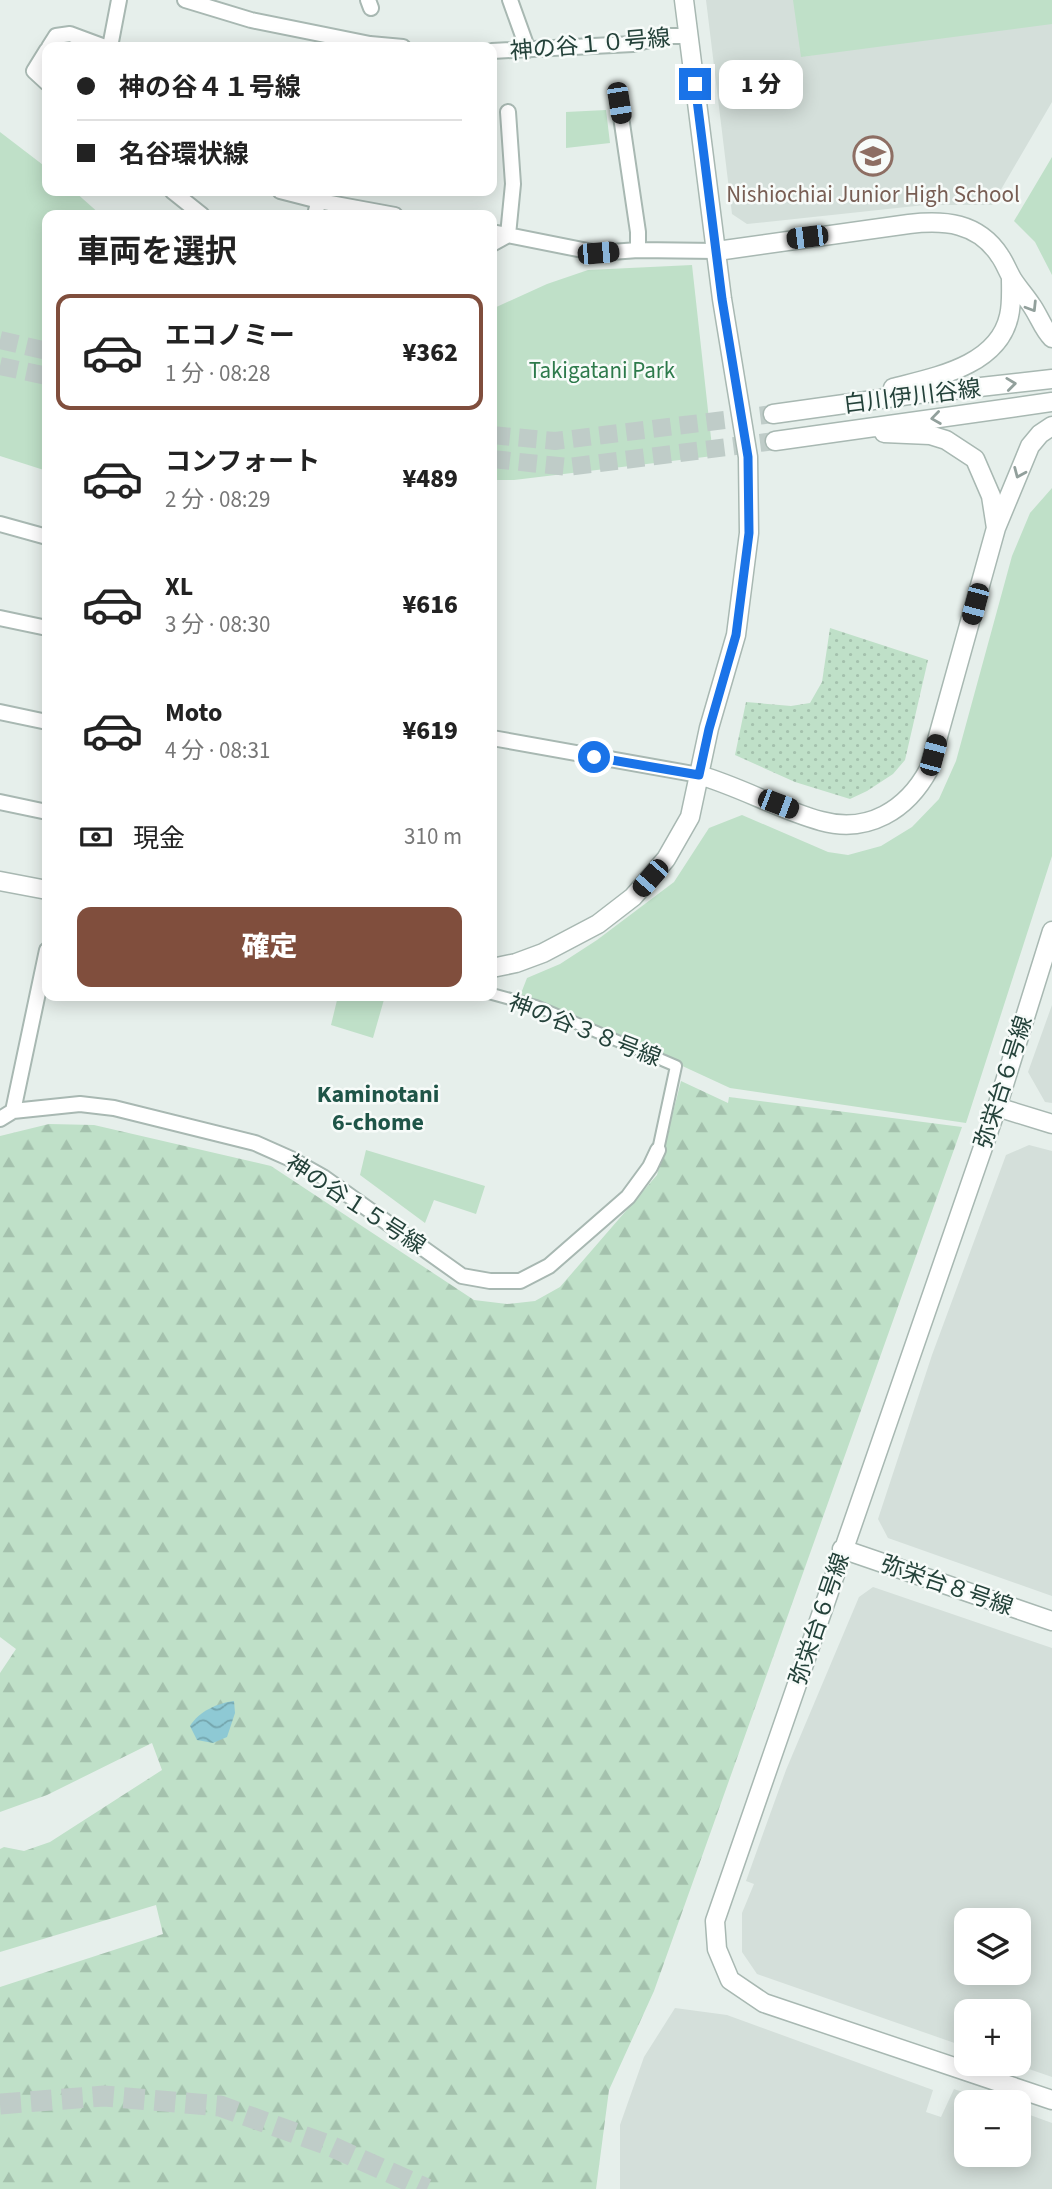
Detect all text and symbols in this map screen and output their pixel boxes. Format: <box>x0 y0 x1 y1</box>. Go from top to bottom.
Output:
street label: 神の谷１０号線 <box>508 21 672 68</box>
callout: 1 分 <box>720 60 804 108</box>
route end <box>679 68 711 100</box>
text: 1 分 <box>741 68 781 101</box>
text: 神の谷４１号線 <box>119 69 301 106</box>
car <box>606 81 633 125</box>
school or university icon: Nishiochiai Junior High School <box>852 135 894 177</box>
text: 名谷環状線 <box>119 136 249 173</box>
place label: Nishiochiai Junior High School <box>726 178 1020 211</box>
car <box>785 224 830 250</box>
text: 車両を選択 <box>77 229 237 275</box>
car <box>577 241 620 265</box>
one-way arrow <box>1024 300 1037 313</box>
text: エコノミー <box>165 317 295 354</box>
icon: car <box>81 321 144 384</box>
text: ¥362 <box>402 334 458 371</box>
park label: Takigatani Park <box>529 354 676 387</box>
text: 1 分 · 08:28 <box>165 357 270 390</box>
street label: 白川伊川谷線 <box>842 372 983 421</box>
one-way arrow <box>1005 376 1017 391</box>
one-way arrow <box>930 410 942 425</box>
text: コンフォート <box>165 443 320 480</box>
icon: car <box>81 447 144 510</box>
text: ¥489 <box>402 460 458 497</box>
one-way arrow <box>1013 467 1027 479</box>
text: 2 分 · 08:29 <box>165 483 270 516</box>
text: XL <box>165 568 193 605</box>
icon: car <box>81 573 144 636</box>
car <box>960 581 991 627</box>
text: ¥616 <box>402 586 458 623</box>
text: 3 分 · 08:30 <box>165 608 270 641</box>
text: Moto <box>165 694 222 731</box>
icon: car <box>81 699 144 762</box>
text: ¥619 <box>402 712 458 749</box>
car <box>918 732 949 778</box>
text: 4 分 · 08:31 <box>165 734 270 767</box>
route start <box>578 741 610 773</box>
car <box>755 787 802 821</box>
icon: cash <box>77 818 115 856</box>
text: 現金 <box>133 820 185 857</box>
text: 310 m <box>404 820 462 853</box>
car <box>629 855 672 901</box>
button: 確定 <box>77 907 462 987</box>
street label: 神の谷３８号線 <box>504 986 666 1075</box>
street label: 弥栄台６号線 <box>966 1011 1040 1153</box>
district label: Kaminotani 6-chome <box>317 1077 439 1140</box>
street label: 神の谷１５号線 <box>279 1147 432 1262</box>
street label: 弥栄台８号線 <box>876 1547 1017 1624</box>
street label: 弥栄台６号線 <box>781 1549 858 1690</box>
map controls <box>954 1908 1031 2167</box>
button: layers <box>954 1908 1031 1985</box>
button: + <box>954 1999 1031 2076</box>
button: − <box>954 2090 1031 2167</box>

